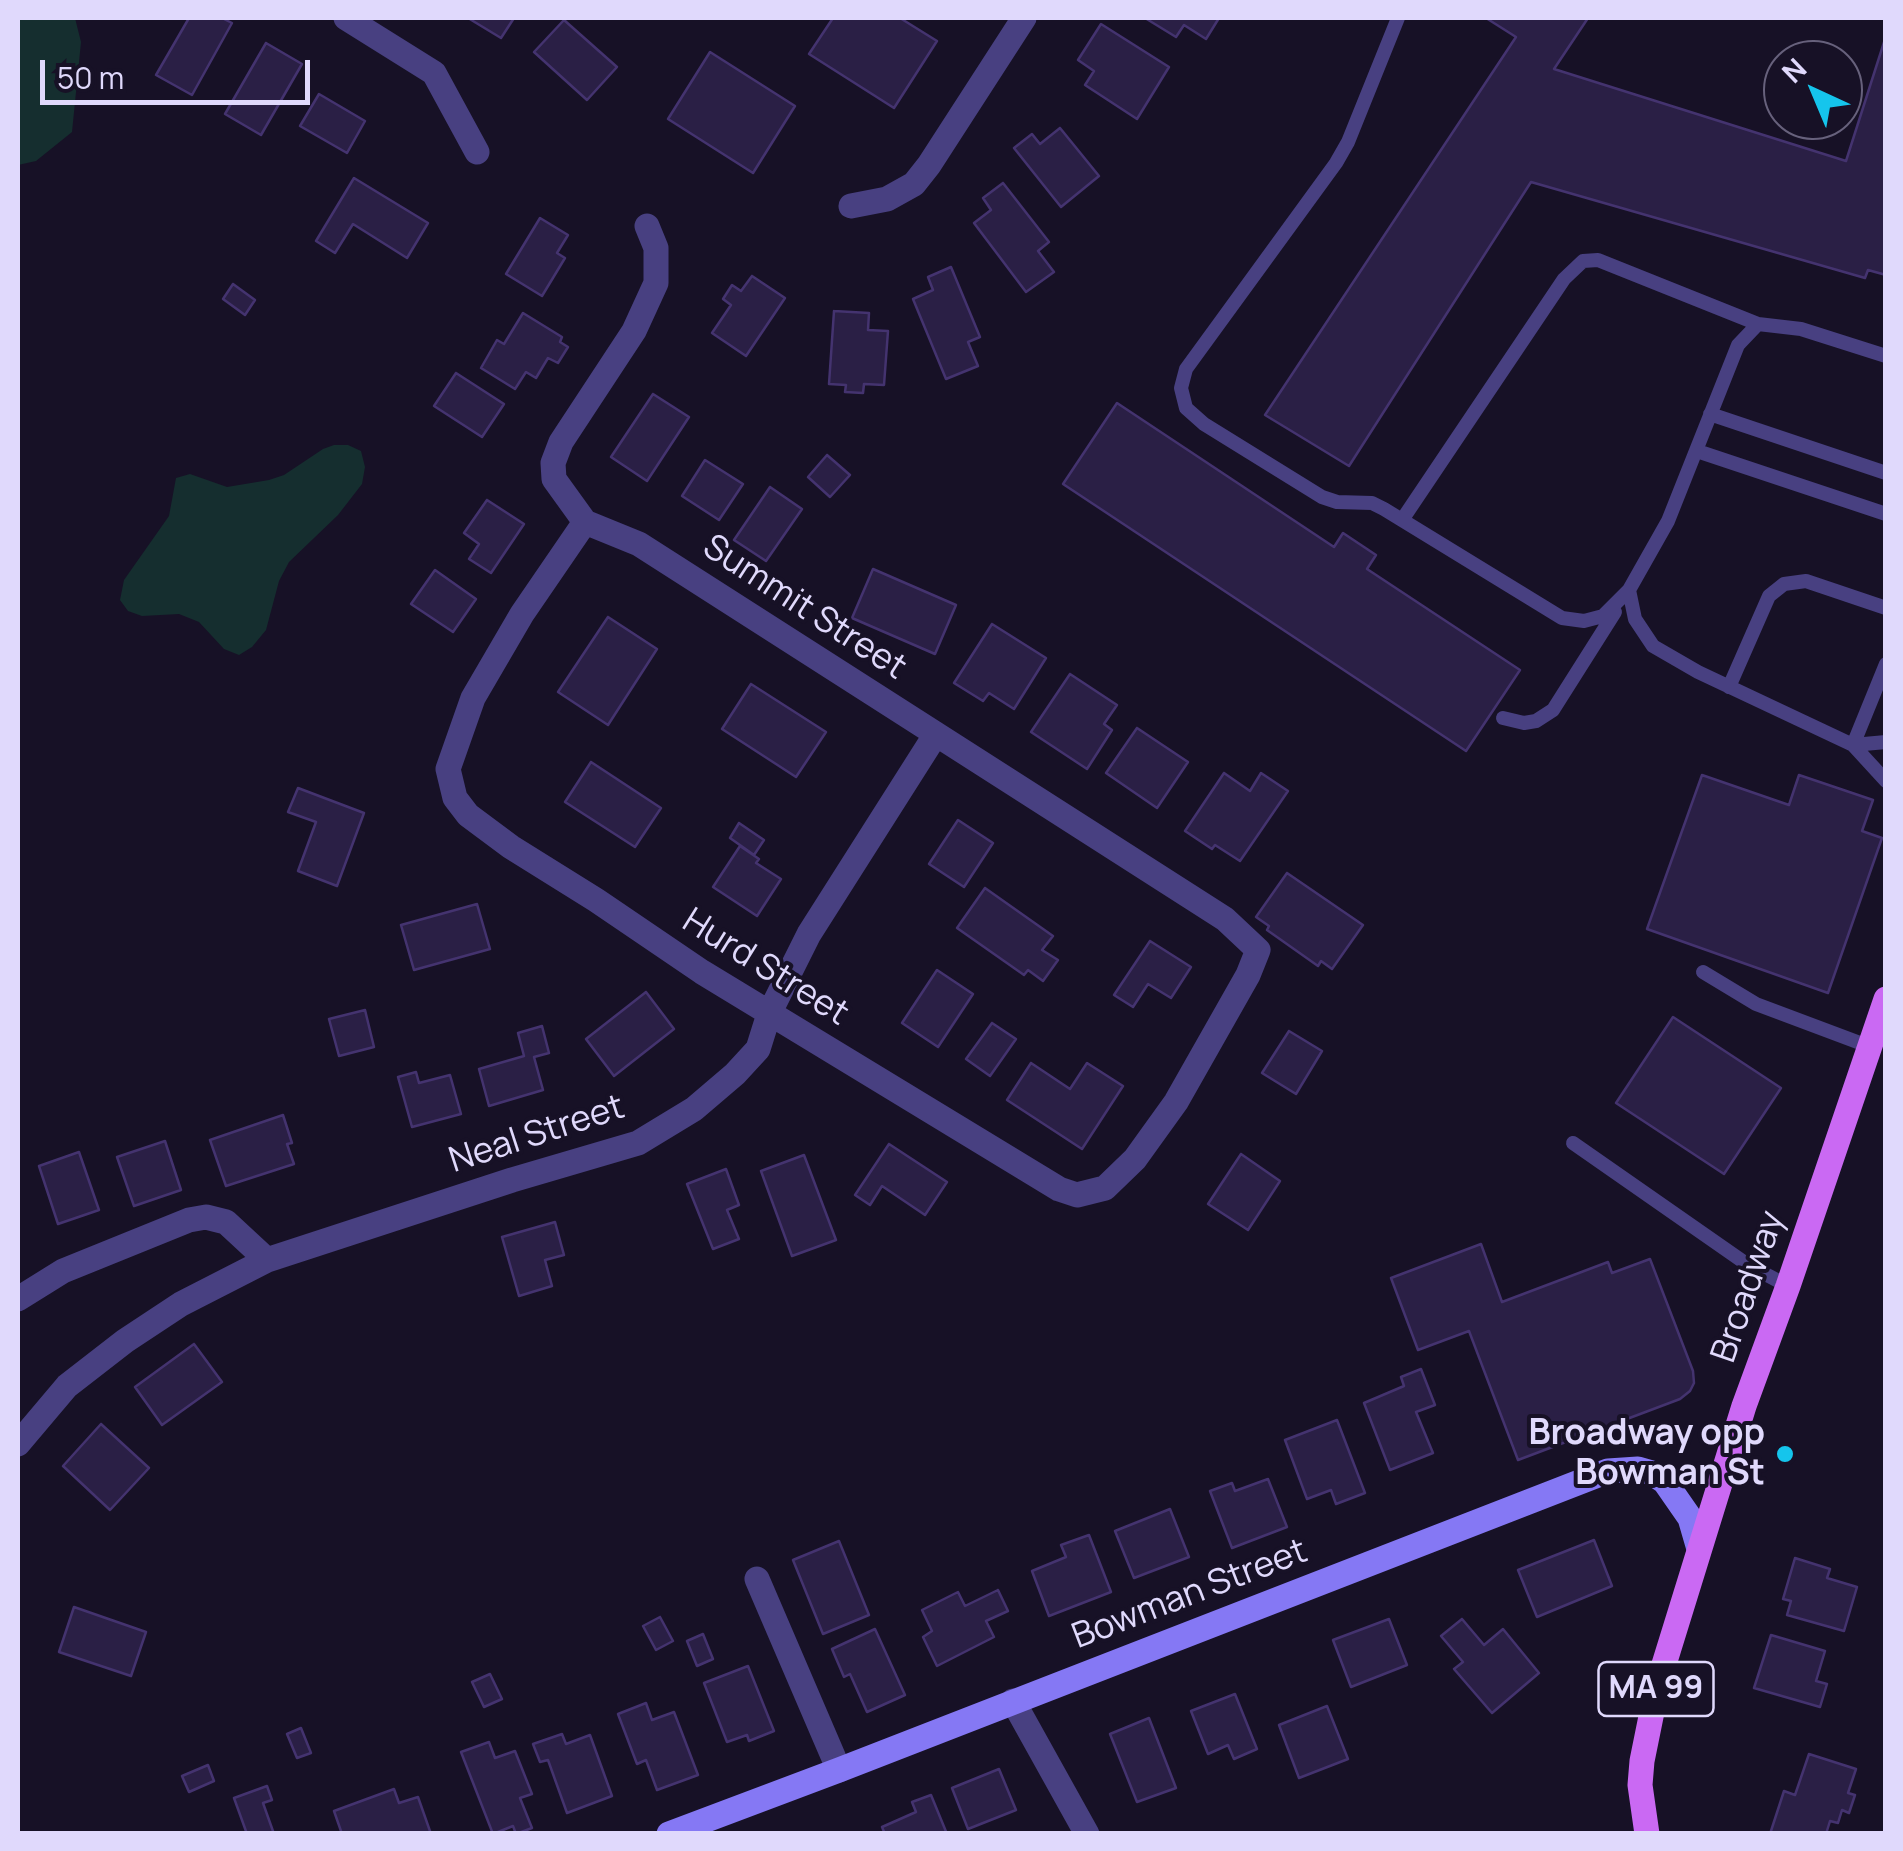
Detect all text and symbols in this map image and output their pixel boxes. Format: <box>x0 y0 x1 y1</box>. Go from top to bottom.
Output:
scale bar <box>45 40 315 102</box>
north arrow <box>1763 40 1863 140</box>
text: N <box>1773 49 1814 91</box>
text: 50 m <box>57 57 124 98</box>
street label: Summit Street <box>695 527 913 689</box>
street label: Hurd Street <box>674 900 856 1036</box>
street label: Neal Street <box>444 1087 630 1183</box>
street label: Broadway <box>1704 1206 1794 1368</box>
place label: Broadway opp Bowman St <box>1528 1413 1765 1495</box>
marker: Broadway opp Bowman St <box>1774 1443 1796 1465</box>
street label: Bowman Street <box>1067 1531 1313 1659</box>
road number: MA 99 <box>1598 1662 1714 1716</box>

